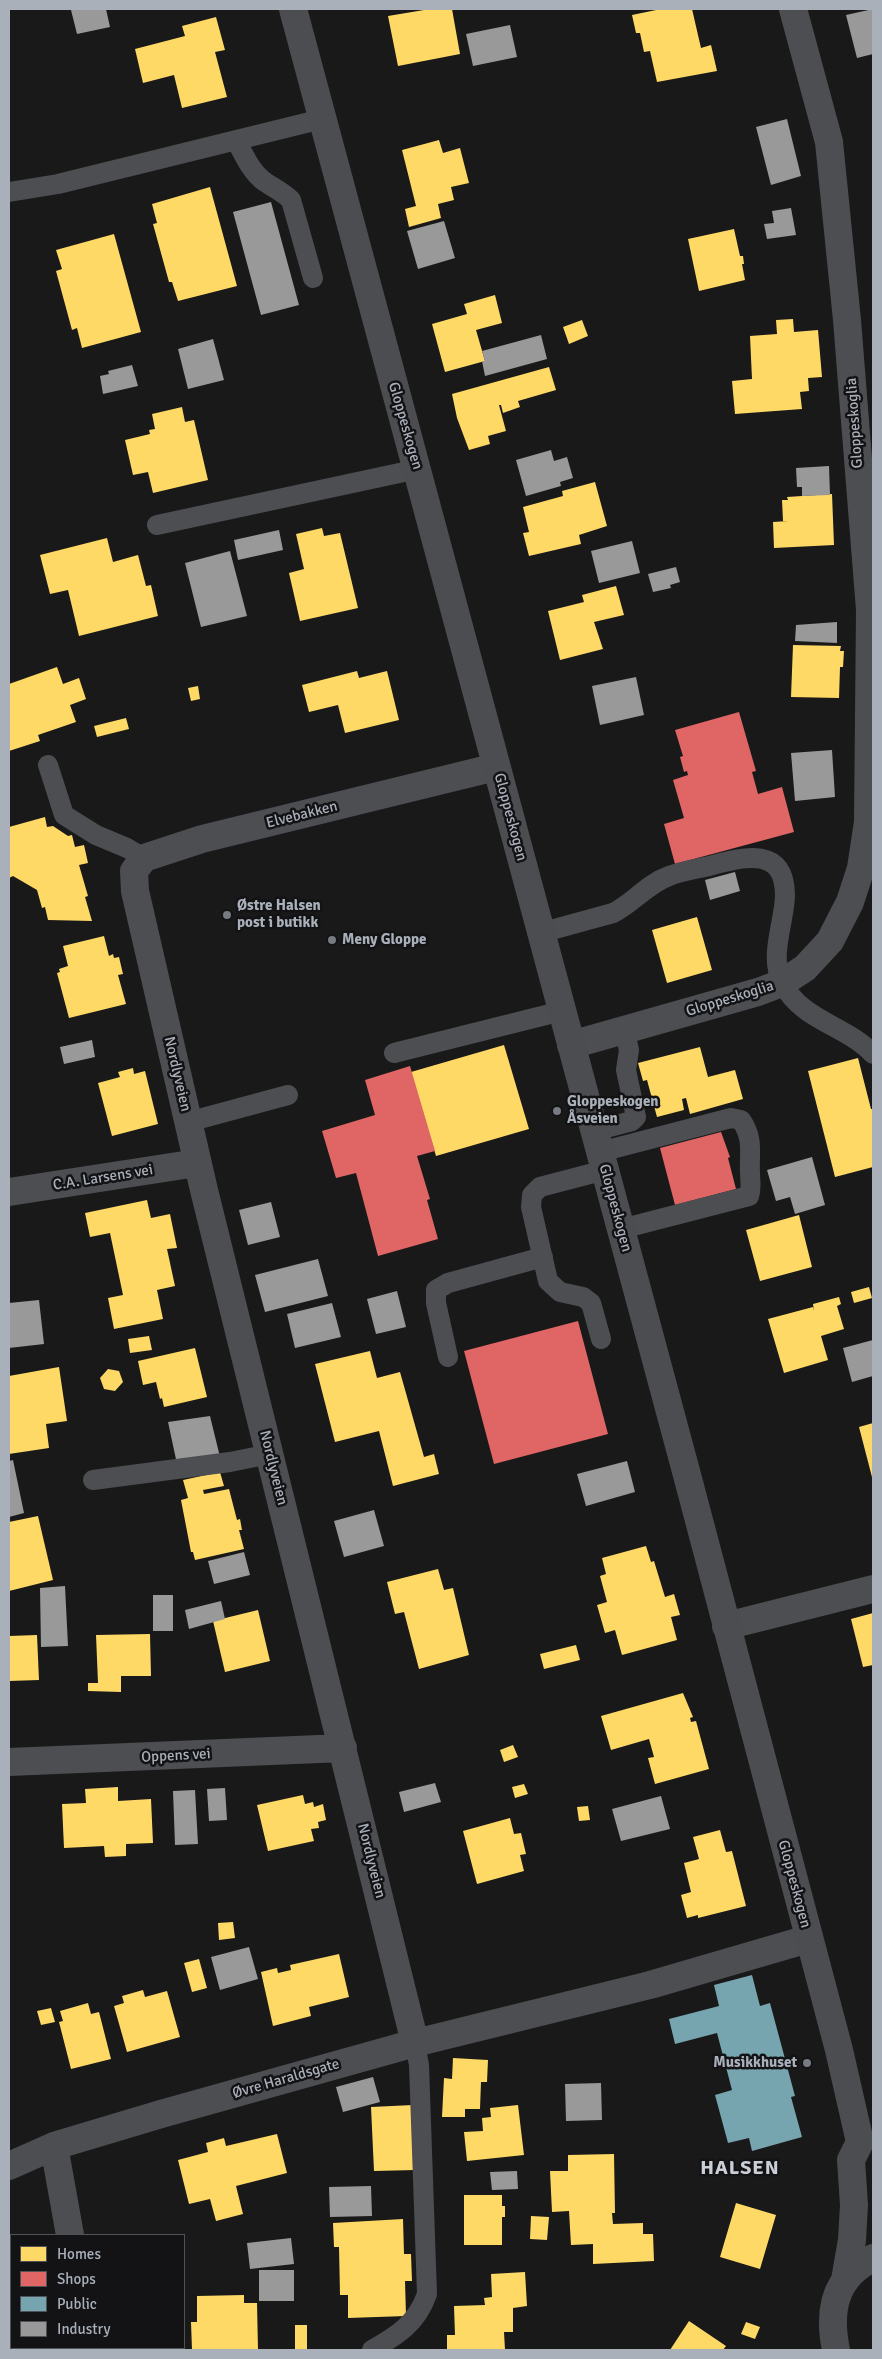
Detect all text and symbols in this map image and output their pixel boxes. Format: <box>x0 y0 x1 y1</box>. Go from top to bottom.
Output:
street label: Gloppeskoglia <box>843 377 867 469</box>
street label: Gloppeskogen <box>384 380 426 472</box>
street label: Gloppeskogen <box>490 771 530 863</box>
street label: Elvebakken <box>264 797 340 833</box>
place label: Østre Halsen post i butikk <box>237 897 321 932</box>
marker: Østre Halsen post i butikk <box>221 909 233 921</box>
place label: Meny Gloppe <box>342 931 427 949</box>
marker: Meny Gloppe <box>326 934 338 946</box>
street label: Gloppeskoglia <box>684 977 776 1021</box>
street label: Nordlyveien <box>160 1035 194 1113</box>
place label: Gloppeskogen Åsveien <box>567 1093 659 1128</box>
marker: Gloppeskogen Åsveien <box>551 1105 563 1117</box>
street label: C.A. Larsens vei <box>52 1161 154 1195</box>
street label: Gloppeskogen <box>595 1162 635 1254</box>
street label: Nordlyveien <box>255 1429 291 1507</box>
street label: Oppens vei <box>141 1745 211 1767</box>
street label: Nordlyveien <box>353 1822 389 1900</box>
street label: Gloppeskogen <box>774 1838 814 1930</box>
place label: Musikkhuset <box>713 2054 797 2072</box>
street label: Øvre Haraldsgate <box>231 2055 341 2103</box>
marker: Musikkhuset <box>801 2057 813 2069</box>
district label: HALSEN <box>700 2157 780 2181</box>
legend <box>10 2234 185 2349</box>
text: Homes <box>57 2245 101 2263</box>
text: Shops <box>57 2270 96 2288</box>
text: Public <box>57 2295 97 2313</box>
text: Industry <box>57 2320 110 2338</box>

